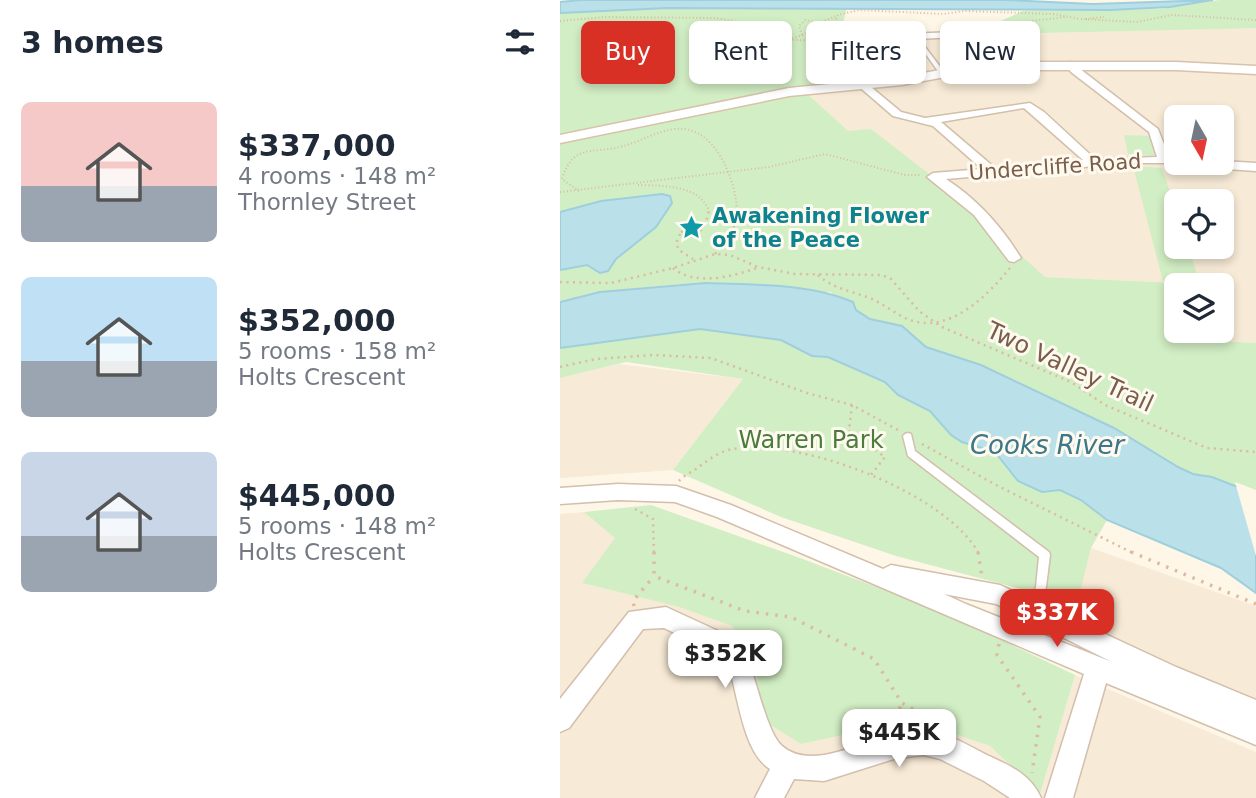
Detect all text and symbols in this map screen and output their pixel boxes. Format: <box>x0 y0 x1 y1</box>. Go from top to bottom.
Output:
chip: Buy <box>581 21 675 84</box>
chip: Rent <box>689 21 792 84</box>
chip: Filters <box>806 21 926 84</box>
chip: New <box>940 21 1040 84</box>
icon: filters <box>501 23 539 61</box>
text: 3 homes <box>21 25 164 60</box>
north arrow <box>1164 105 1234 175</box>
map controls <box>1164 105 1234 343</box>
text: $337,000 <box>238 128 396 163</box>
icon: home <box>77 130 161 214</box>
street label: Undercliffe Road <box>968 149 1142 185</box>
text: 4 rooms · 148 m² <box>238 163 436 189</box>
text: Thornley Street <box>238 189 416 215</box>
button: locate <box>1164 189 1234 259</box>
place label: Awakening Flower of the Peace <box>712 204 930 252</box>
place icon: Awakening Flower of the Peace <box>678 214 706 242</box>
button: layers <box>1164 273 1234 343</box>
text: $352,000 <box>238 303 396 338</box>
icon: home <box>77 305 161 389</box>
street label: Two Valley Trail <box>981 316 1158 418</box>
text: 5 rooms · 158 m² <box>238 338 436 364</box>
text: Holts Crescent <box>238 364 406 390</box>
park label: Warren Park <box>738 426 884 454</box>
water label: Cooks River <box>970 430 1126 460</box>
text: $445,000 <box>238 478 396 513</box>
icon: home <box>77 480 161 564</box>
text: 5 rooms · 148 m² <box>238 513 436 539</box>
text: Holts Crescent <box>238 539 406 565</box>
pin: $337K <box>1008 590 1106 649</box>
text: $337K <box>1016 599 1098 625</box>
pin: $352K <box>676 630 774 690</box>
text: $352K <box>684 640 766 666</box>
pin: $445K <box>850 710 948 769</box>
text: $445K <box>858 719 940 745</box>

